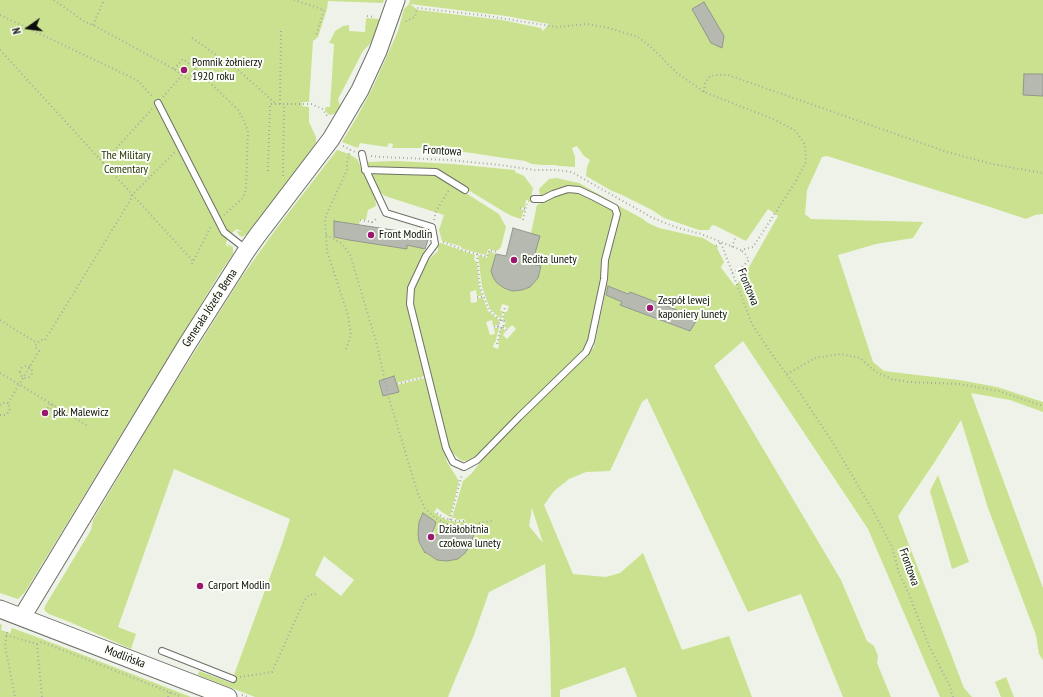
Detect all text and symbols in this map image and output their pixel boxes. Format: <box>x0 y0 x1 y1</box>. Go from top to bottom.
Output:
north arrow <box>8 8 48 48</box>
text: N <box>9 26 24 35</box>
place label: Pomnik żołnierzy 1920 roku <box>192 56 262 84</box>
marker: Pomnik żołnierzy 1920 roku <box>179 65 189 75</box>
street label: Frontowa <box>422 143 462 159</box>
park label: The Military Cementary <box>101 149 151 177</box>
place label: Front Modlin <box>379 228 432 242</box>
marker: Front Modlin <box>366 230 376 240</box>
place label: Redita lunety <box>522 253 577 267</box>
marker: Redita lunety <box>509 255 519 265</box>
street label: Generała Józefa Bema <box>179 266 241 350</box>
street label: Frontowa <box>734 266 762 308</box>
place label: Zespół lewej kaponiery lunety <box>658 294 727 322</box>
marker: Zespół lewej kaponiery lunety <box>645 303 655 313</box>
place label: płk. Malewicz <box>53 406 109 420</box>
marker: płk. Malewicz <box>40 408 50 418</box>
place label: Działobitnia czołowa lunety <box>439 523 501 551</box>
marker: Działobitnia czołowa lunety <box>426 532 436 542</box>
street label: Frontowa <box>896 546 922 588</box>
place label: Carport Modlin <box>208 579 270 593</box>
marker: Carport Modlin <box>195 581 205 591</box>
street label: Modlińska <box>103 643 147 671</box>

